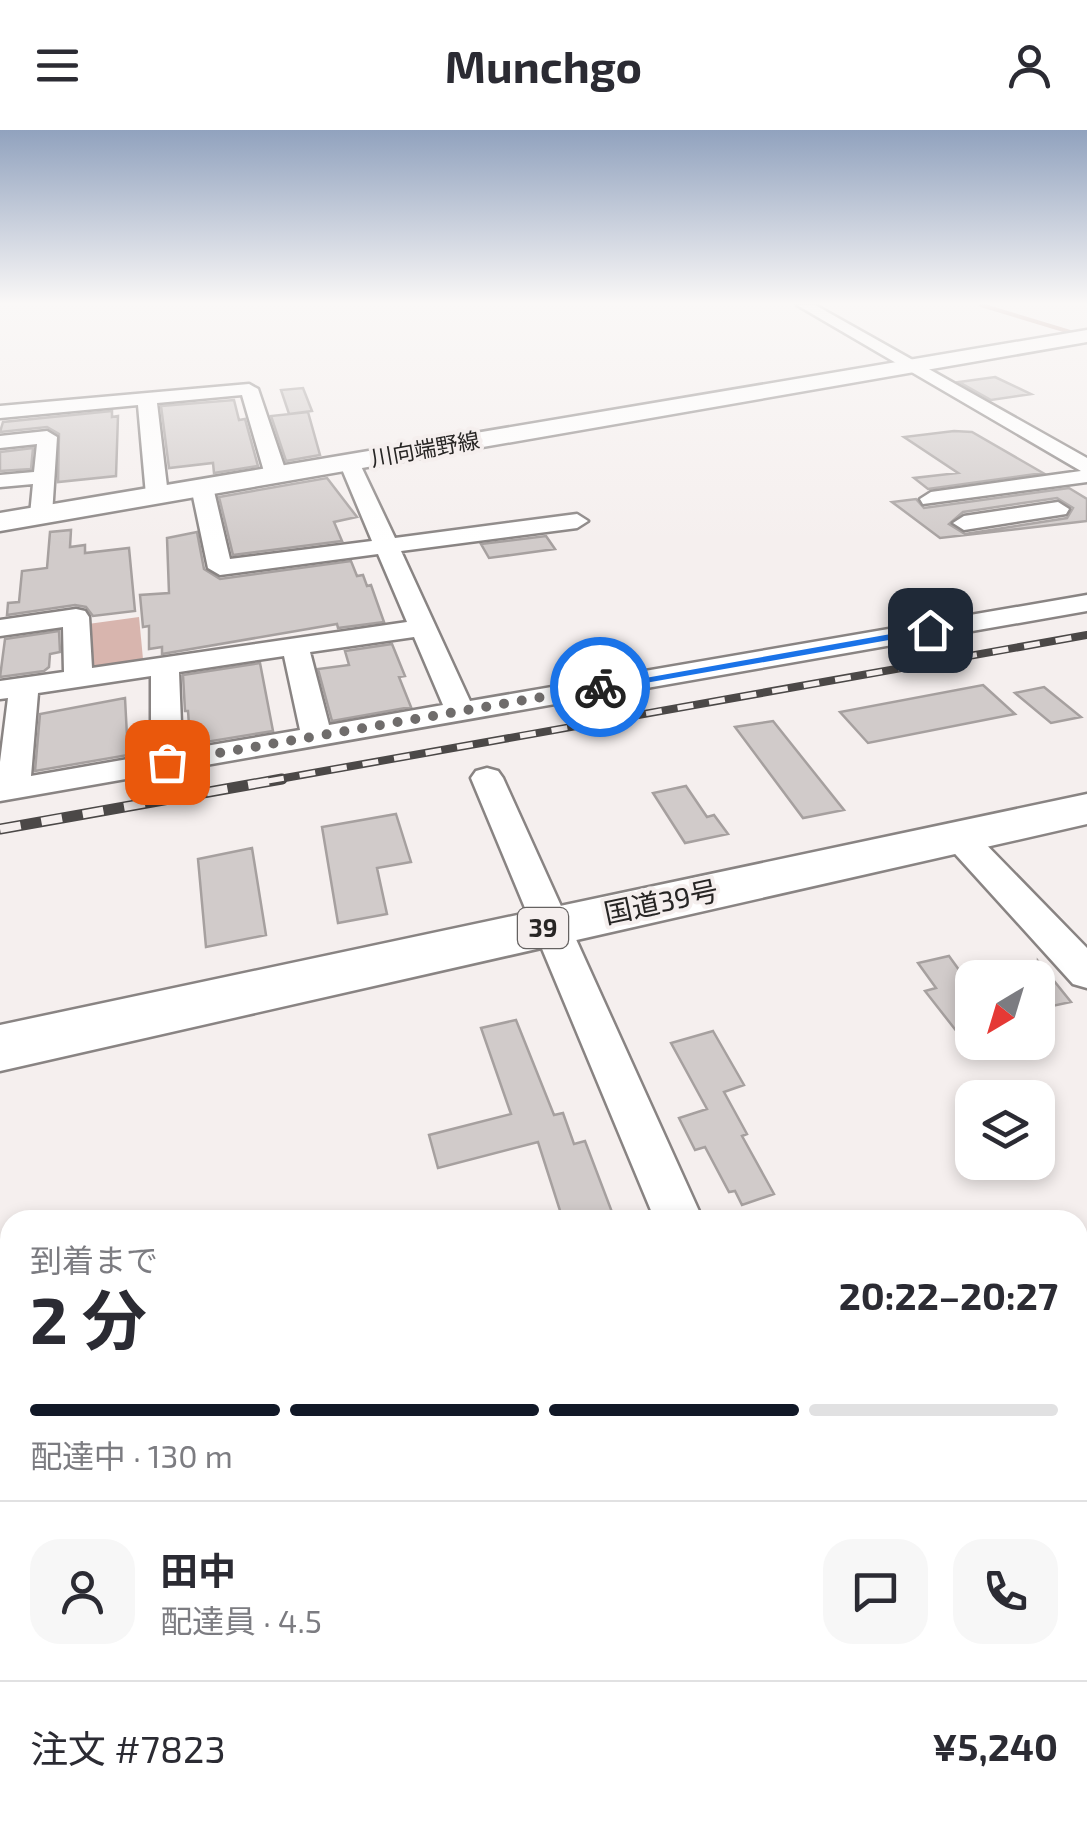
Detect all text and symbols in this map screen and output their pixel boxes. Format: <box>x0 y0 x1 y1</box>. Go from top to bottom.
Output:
icon: menu <box>30 38 85 93</box>
text: Munchgo <box>445 38 642 92</box>
icon: person <box>1002 38 1057 93</box>
street label: 川向端野線 <box>368 426 481 470</box>
pin <box>888 588 973 673</box>
icon: home <box>903 603 958 658</box>
courier <box>550 637 650 737</box>
icon: bike <box>573 660 628 715</box>
pin <box>125 720 210 805</box>
icon: bag <box>140 735 195 790</box>
street label: 国道39号 <box>601 872 721 930</box>
road number: 39 <box>518 908 568 948</box>
north arrow <box>955 960 1055 1060</box>
map controls <box>955 960 1055 1180</box>
button: layers <box>955 1080 1055 1180</box>
text: 到着まで <box>30 1240 158 1278</box>
text: 20:22–20:27 <box>839 1272 1058 1318</box>
text: 2 分 <box>30 1279 147 1357</box>
text: 配達中 · 130 m <box>30 1436 233 1474</box>
button: person <box>30 1539 135 1644</box>
button: chat <box>823 1539 928 1644</box>
button: phone <box>953 1539 1058 1644</box>
text: 田中 <box>160 1547 236 1593</box>
text: 配達員 · 4.5 <box>160 1601 322 1639</box>
text: ¥5,240 <box>932 1723 1058 1769</box>
text: 注文 #7823 <box>30 1725 226 1771</box>

